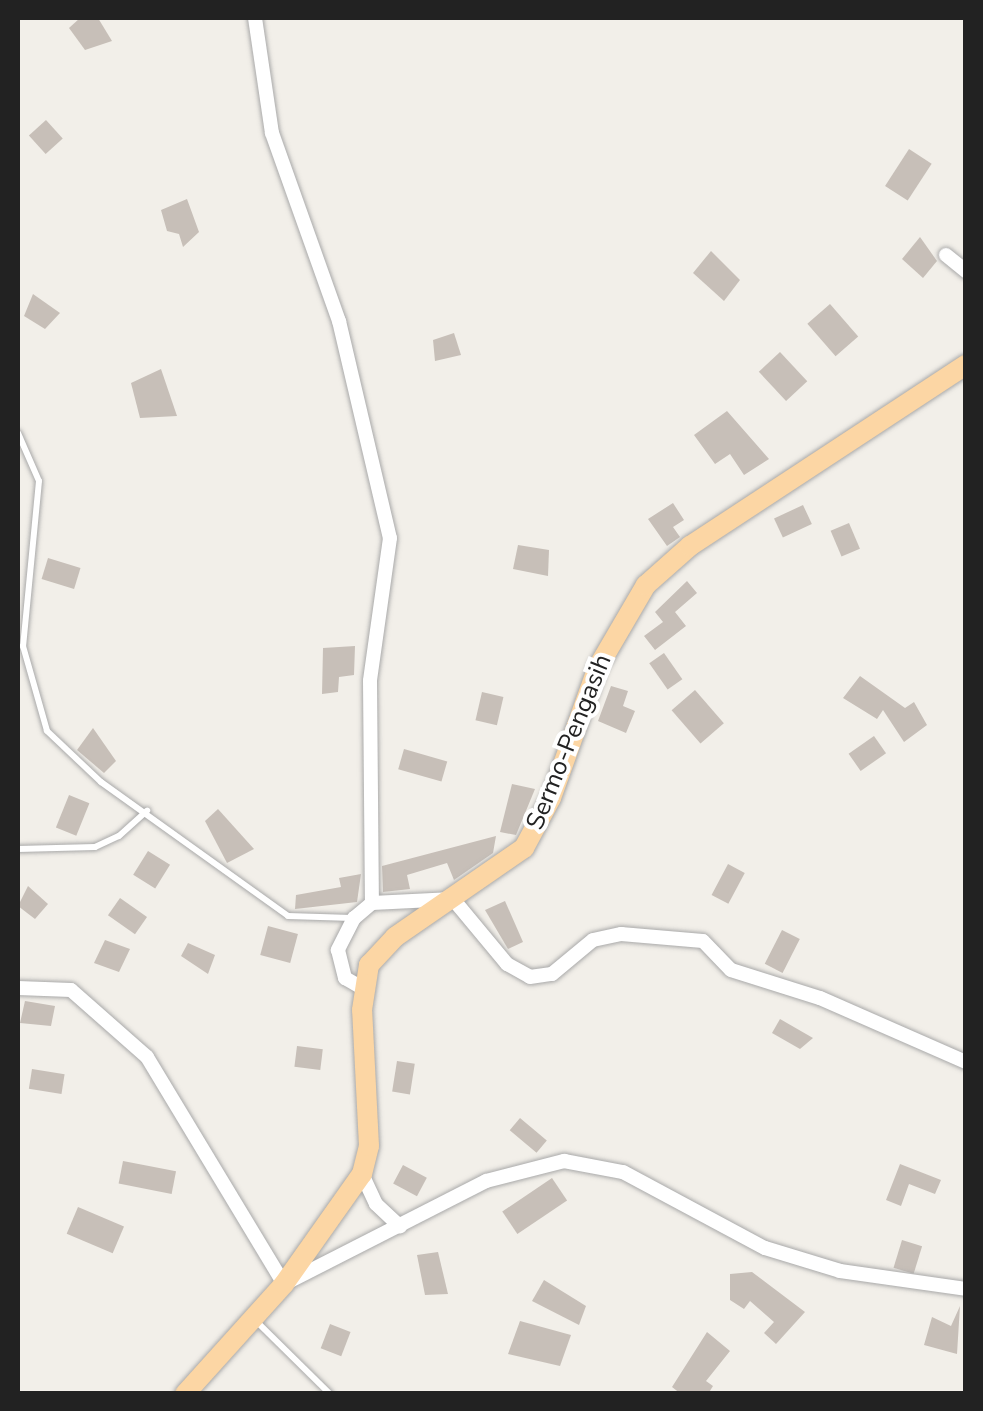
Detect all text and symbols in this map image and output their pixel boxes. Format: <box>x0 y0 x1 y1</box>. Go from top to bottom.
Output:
street label: Sermo-Pengasih <box>520 650 618 834</box>

